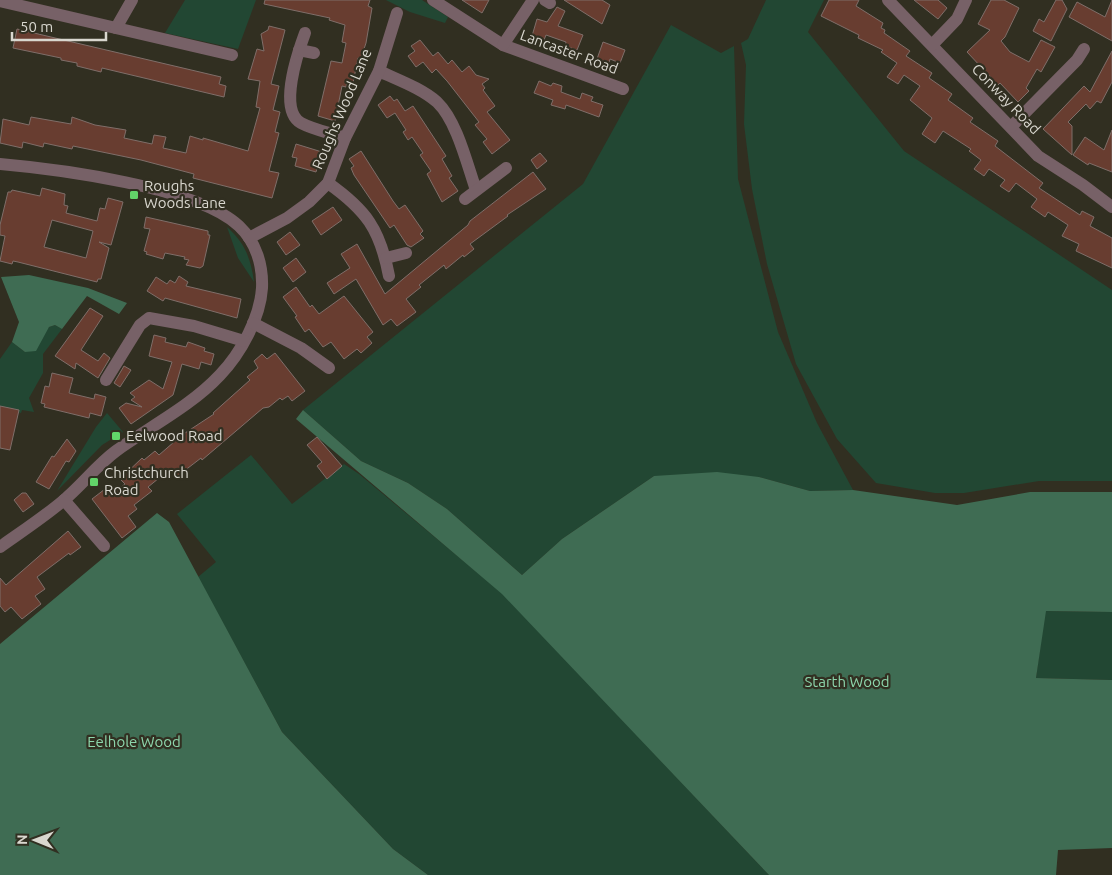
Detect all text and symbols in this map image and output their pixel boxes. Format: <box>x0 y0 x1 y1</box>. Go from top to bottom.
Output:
scale bar <box>12 10 106 42</box>
text: 50 m <box>20 18 53 35</box>
street label: Lancaster Road <box>518 26 620 77</box>
street label: Roughs Wood Lane <box>308 46 375 172</box>
street label: Conway Road <box>969 60 1044 137</box>
place label: Roughs Woods Lane <box>144 177 226 211</box>
marker: Roughs Woods Lane <box>128 189 140 201</box>
place label: Eelwood Road <box>126 427 223 444</box>
marker: Eelwood Road <box>110 430 122 442</box>
place label: Christchurch Road <box>104 464 189 498</box>
marker: Christchurch Road <box>88 476 100 488</box>
park label: Starth Wood <box>805 673 890 690</box>
park label: Eelhole Wood <box>87 733 181 750</box>
north arrow <box>10 815 60 865</box>
text: N <box>14 834 30 845</box>

